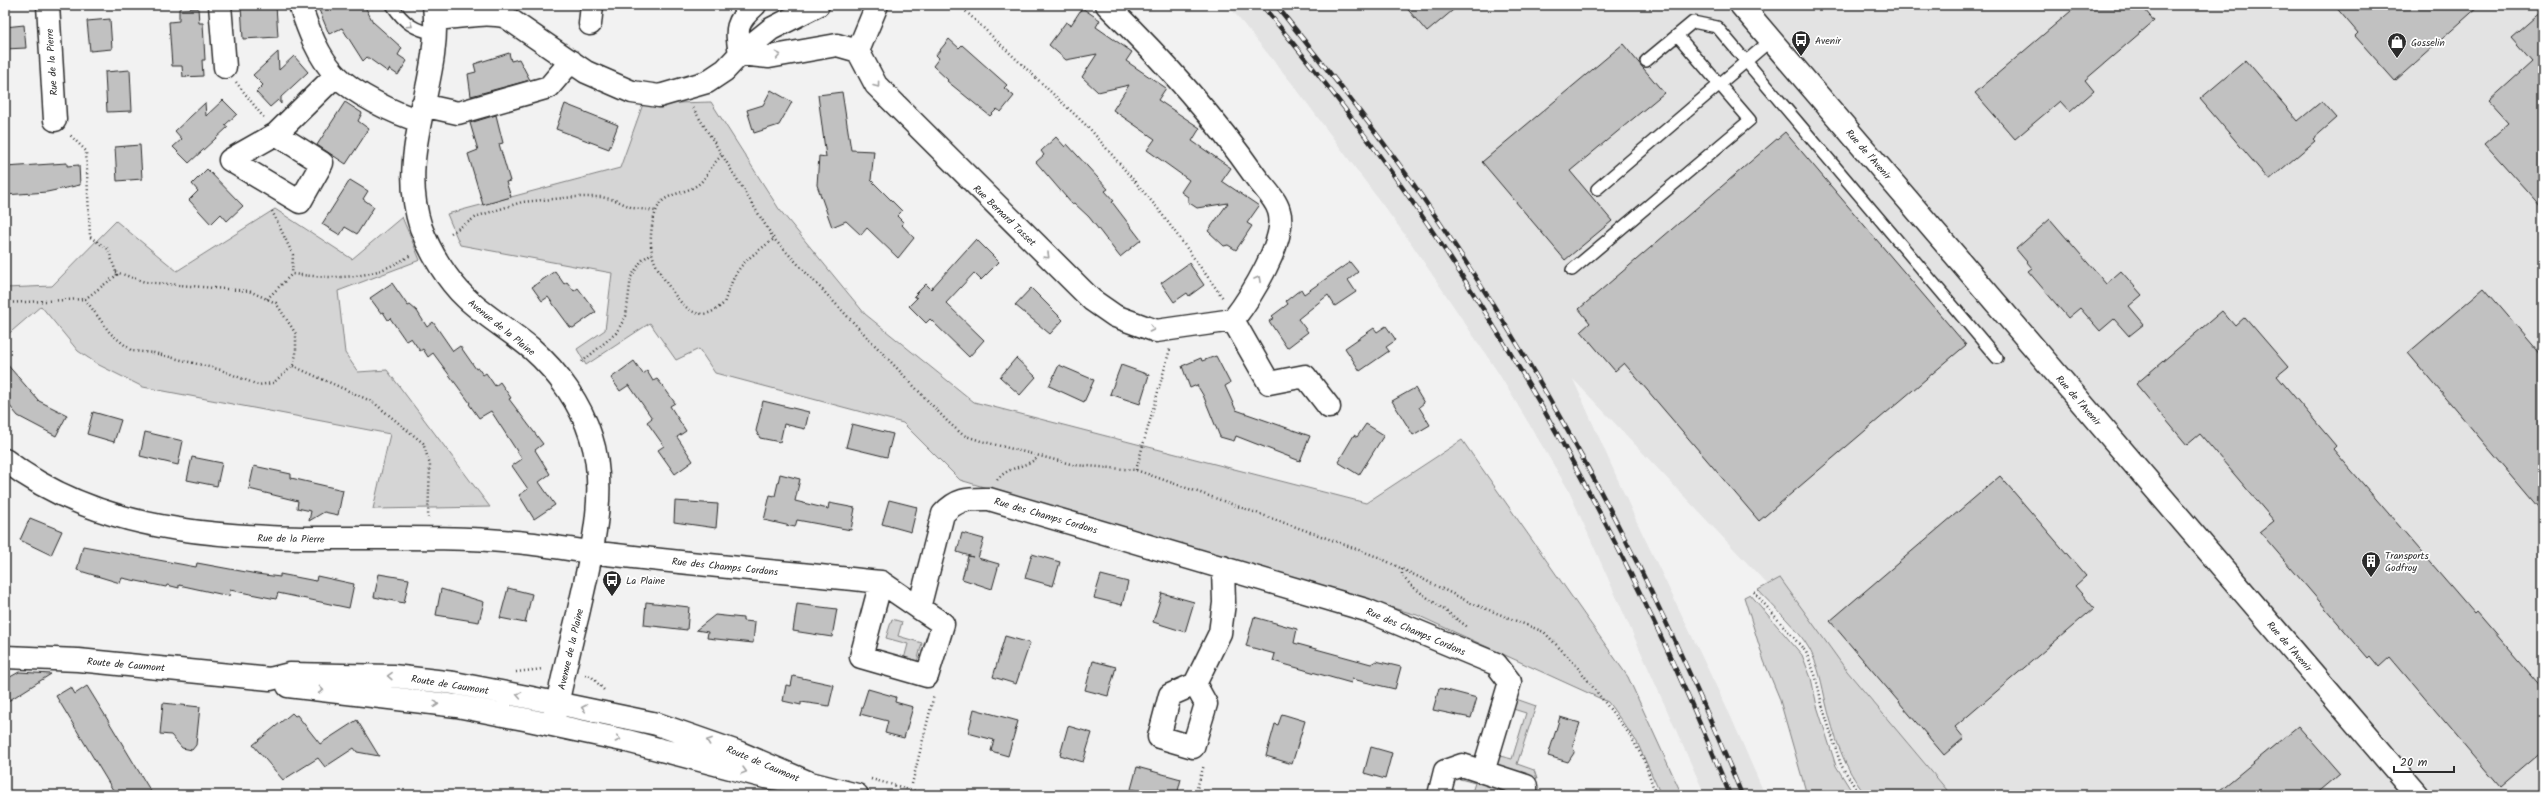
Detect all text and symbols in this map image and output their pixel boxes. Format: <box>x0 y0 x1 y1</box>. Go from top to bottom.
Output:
one-way arrow <box>406 20 413 27</box>
street label: Rue de la Pierre <box>42 27 62 96</box>
bus stop icon: Avenir <box>1790 29 1812 57</box>
shop icon: Gosselin <box>2386 31 2408 59</box>
place label: Avenir <box>1815 33 1842 49</box>
place label: Gosselin <box>2411 35 2445 51</box>
one-way arrow <box>775 51 781 60</box>
one-way arrow <box>872 80 879 87</box>
street label: Rue de l'Avenir <box>1842 126 1895 184</box>
street label: Rue Bernard Tasset <box>969 181 1040 250</box>
one-way arrow <box>1042 251 1050 259</box>
one-way arrow <box>1254 276 1261 284</box>
street label: Avenue de la Plaine <box>464 295 539 360</box>
one-way arrow <box>1149 325 1155 333</box>
street label: Rue de l'Avenir <box>2052 372 2105 430</box>
street label: Rue des Champs Cordons <box>992 494 1100 539</box>
street label: Rue de la Pierre <box>257 530 325 548</box>
place label: Transports Godfroy <box>2385 548 2429 576</box>
building icon: Transports Godfroy <box>2360 550 2382 578</box>
street label: Rue des Champs Cordons <box>671 553 780 581</box>
bus stop icon: La Plaine <box>601 569 623 597</box>
place label: La Plaine <box>626 573 665 589</box>
street label: Rue des Champs Cordons <box>1363 604 1469 660</box>
street label: Avenue de la Plaine <box>554 607 588 691</box>
street label: Rue de l'Avenir <box>2263 618 2316 676</box>
street label: Route de Caumont <box>86 654 166 676</box>
one-way arrow <box>387 671 393 680</box>
street label: Route de Caumont <box>410 671 490 699</box>
one-way arrow <box>318 686 324 695</box>
one-way arrow <box>516 692 522 700</box>
one-way arrow <box>433 699 439 708</box>
one-way arrow <box>581 704 587 713</box>
one-way arrow <box>615 734 621 742</box>
one-way arrow <box>706 738 713 746</box>
street label: Route de Caumont <box>723 741 802 787</box>
scale bar <box>2394 748 2454 774</box>
text: 20 m <box>2400 753 2428 772</box>
one-way arrow <box>740 766 747 775</box>

